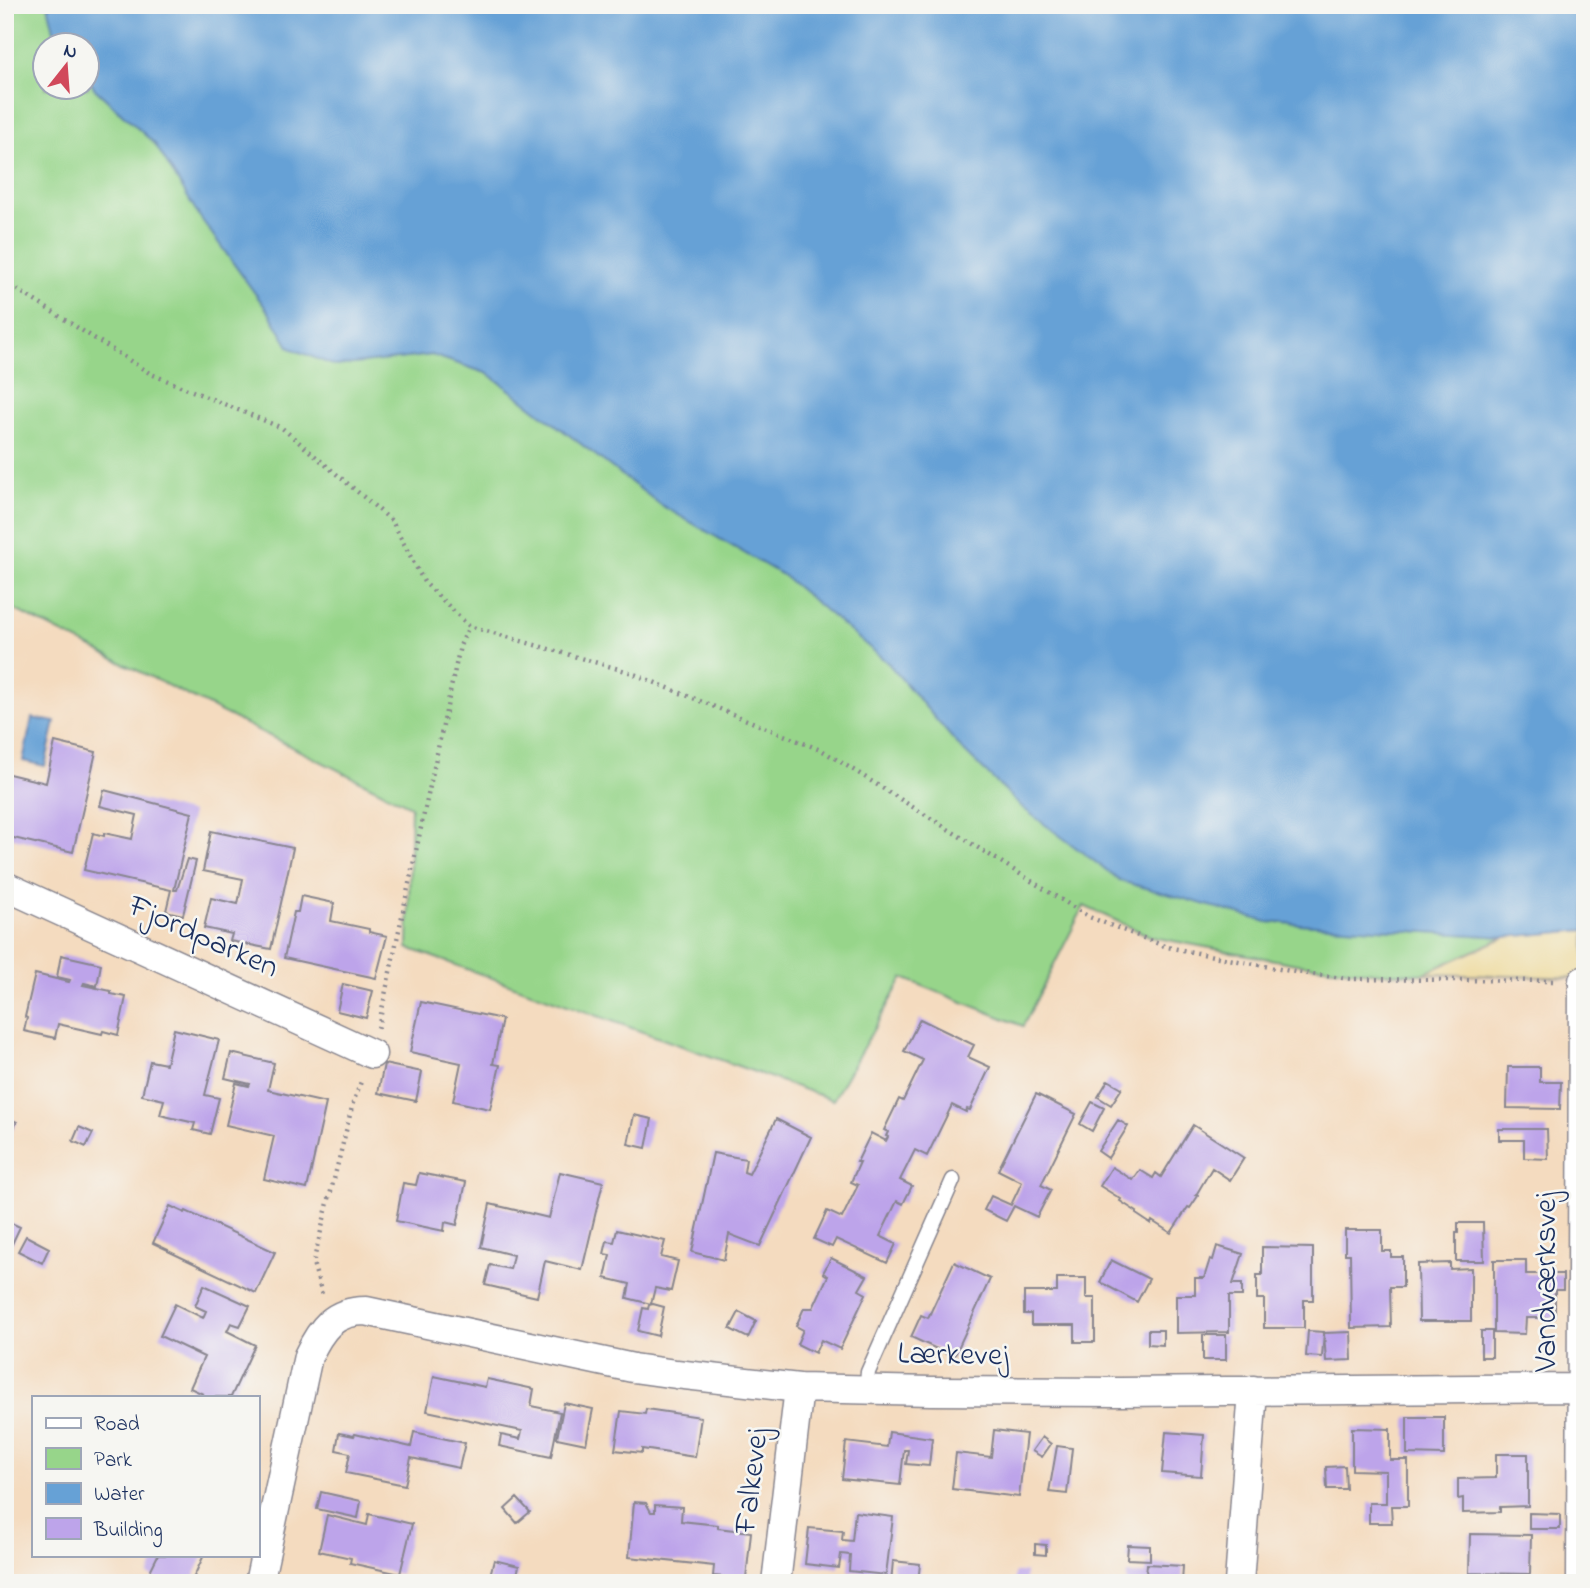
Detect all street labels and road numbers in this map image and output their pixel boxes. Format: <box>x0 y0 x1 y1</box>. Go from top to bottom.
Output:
street label: Fjordparken <box>119 884 286 992</box>
street label: Vandværksvej <box>1524 1192 1571 1373</box>
street label: Lærkevej <box>897 1332 1010 1380</box>
street label: Falkevej <box>723 1425 783 1537</box>

